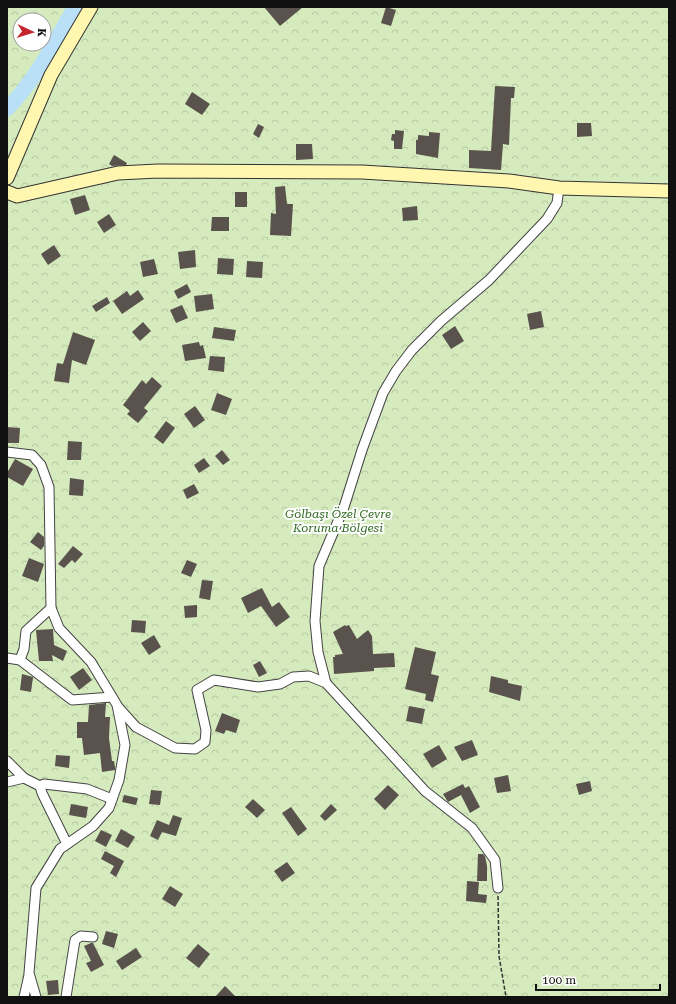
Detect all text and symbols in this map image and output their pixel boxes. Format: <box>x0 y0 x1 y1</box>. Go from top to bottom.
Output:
north arrow <box>12 12 52 52</box>
text: K <box>35 28 48 38</box>
park label: Gölbaşı Özel Çevre Koruma Bölgesi <box>285 506 391 535</box>
scale bar <box>536 966 660 992</box>
text: 100 m <box>542 973 576 987</box>

